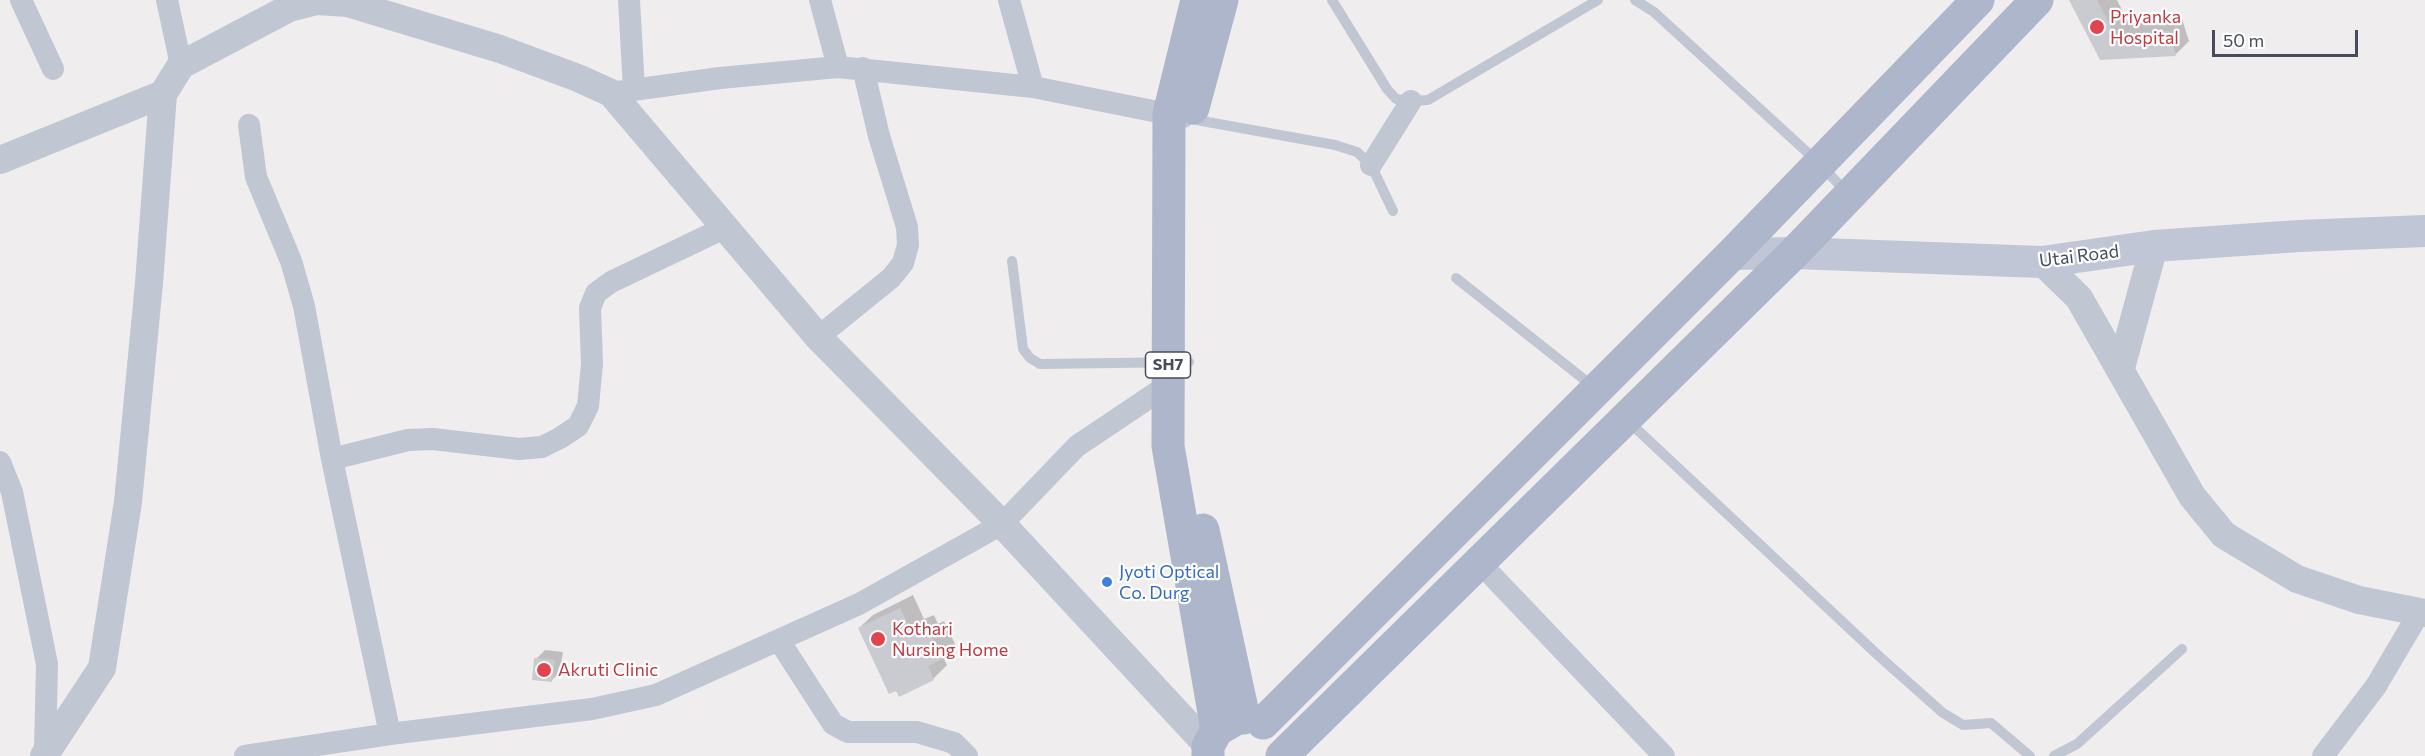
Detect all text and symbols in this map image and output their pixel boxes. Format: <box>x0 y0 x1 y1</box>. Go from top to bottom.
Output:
place label: Priyanka Hospital <box>2110 6 2181 48</box>
marker: Priyanka Hospital <box>2088 18 2106 36</box>
scale bar <box>2215 18 2360 56</box>
text: 50 m <box>2223 29 2264 51</box>
street label: Utai Road <box>2038 240 2120 272</box>
road number: SH7 <box>1146 352 1190 378</box>
place label: Jyoti Optical Co. Durg <box>1119 561 1219 604</box>
marker: Jyoti Optical Co. Durg <box>1100 575 1114 589</box>
place label: Kothari Nursing Home <box>892 618 1008 660</box>
marker: Kothari Nursing Home <box>869 630 887 648</box>
place label: Akruti Clinic <box>558 659 658 681</box>
marker: Akruti Clinic <box>535 661 553 679</box>

